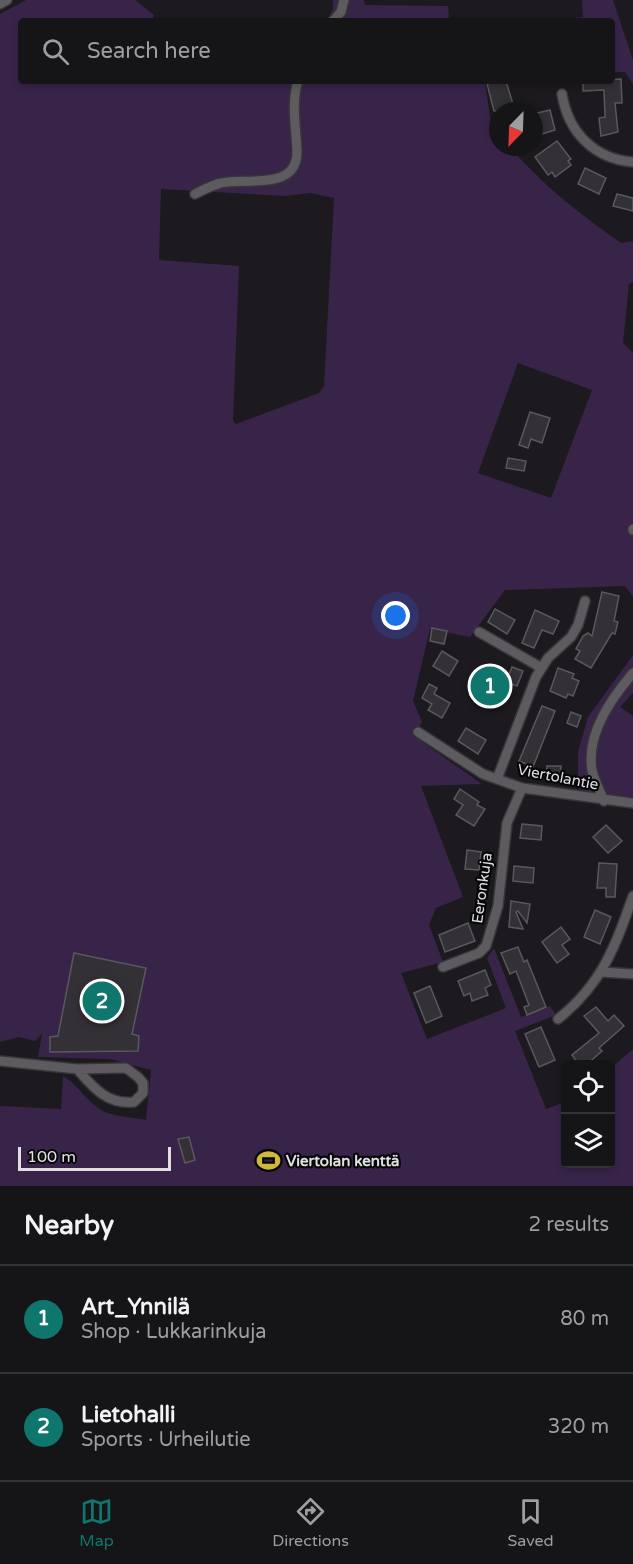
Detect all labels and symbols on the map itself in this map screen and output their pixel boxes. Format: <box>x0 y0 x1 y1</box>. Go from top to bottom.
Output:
north arrow <box>489 102 543 156</box>
your location <box>381 601 410 630</box>
pin: 1 <box>470 664 510 708</box>
street label: Viertolantie <box>516 760 600 794</box>
street label: Eeronkuja <box>468 852 496 924</box>
pin: 2 <box>82 978 122 1024</box>
scale bar <box>18 1144 171 1172</box>
sports icon: Viertolan kenttä <box>255 1148 281 1174</box>
place label: Viertolan kenttä <box>286 1152 400 1170</box>

